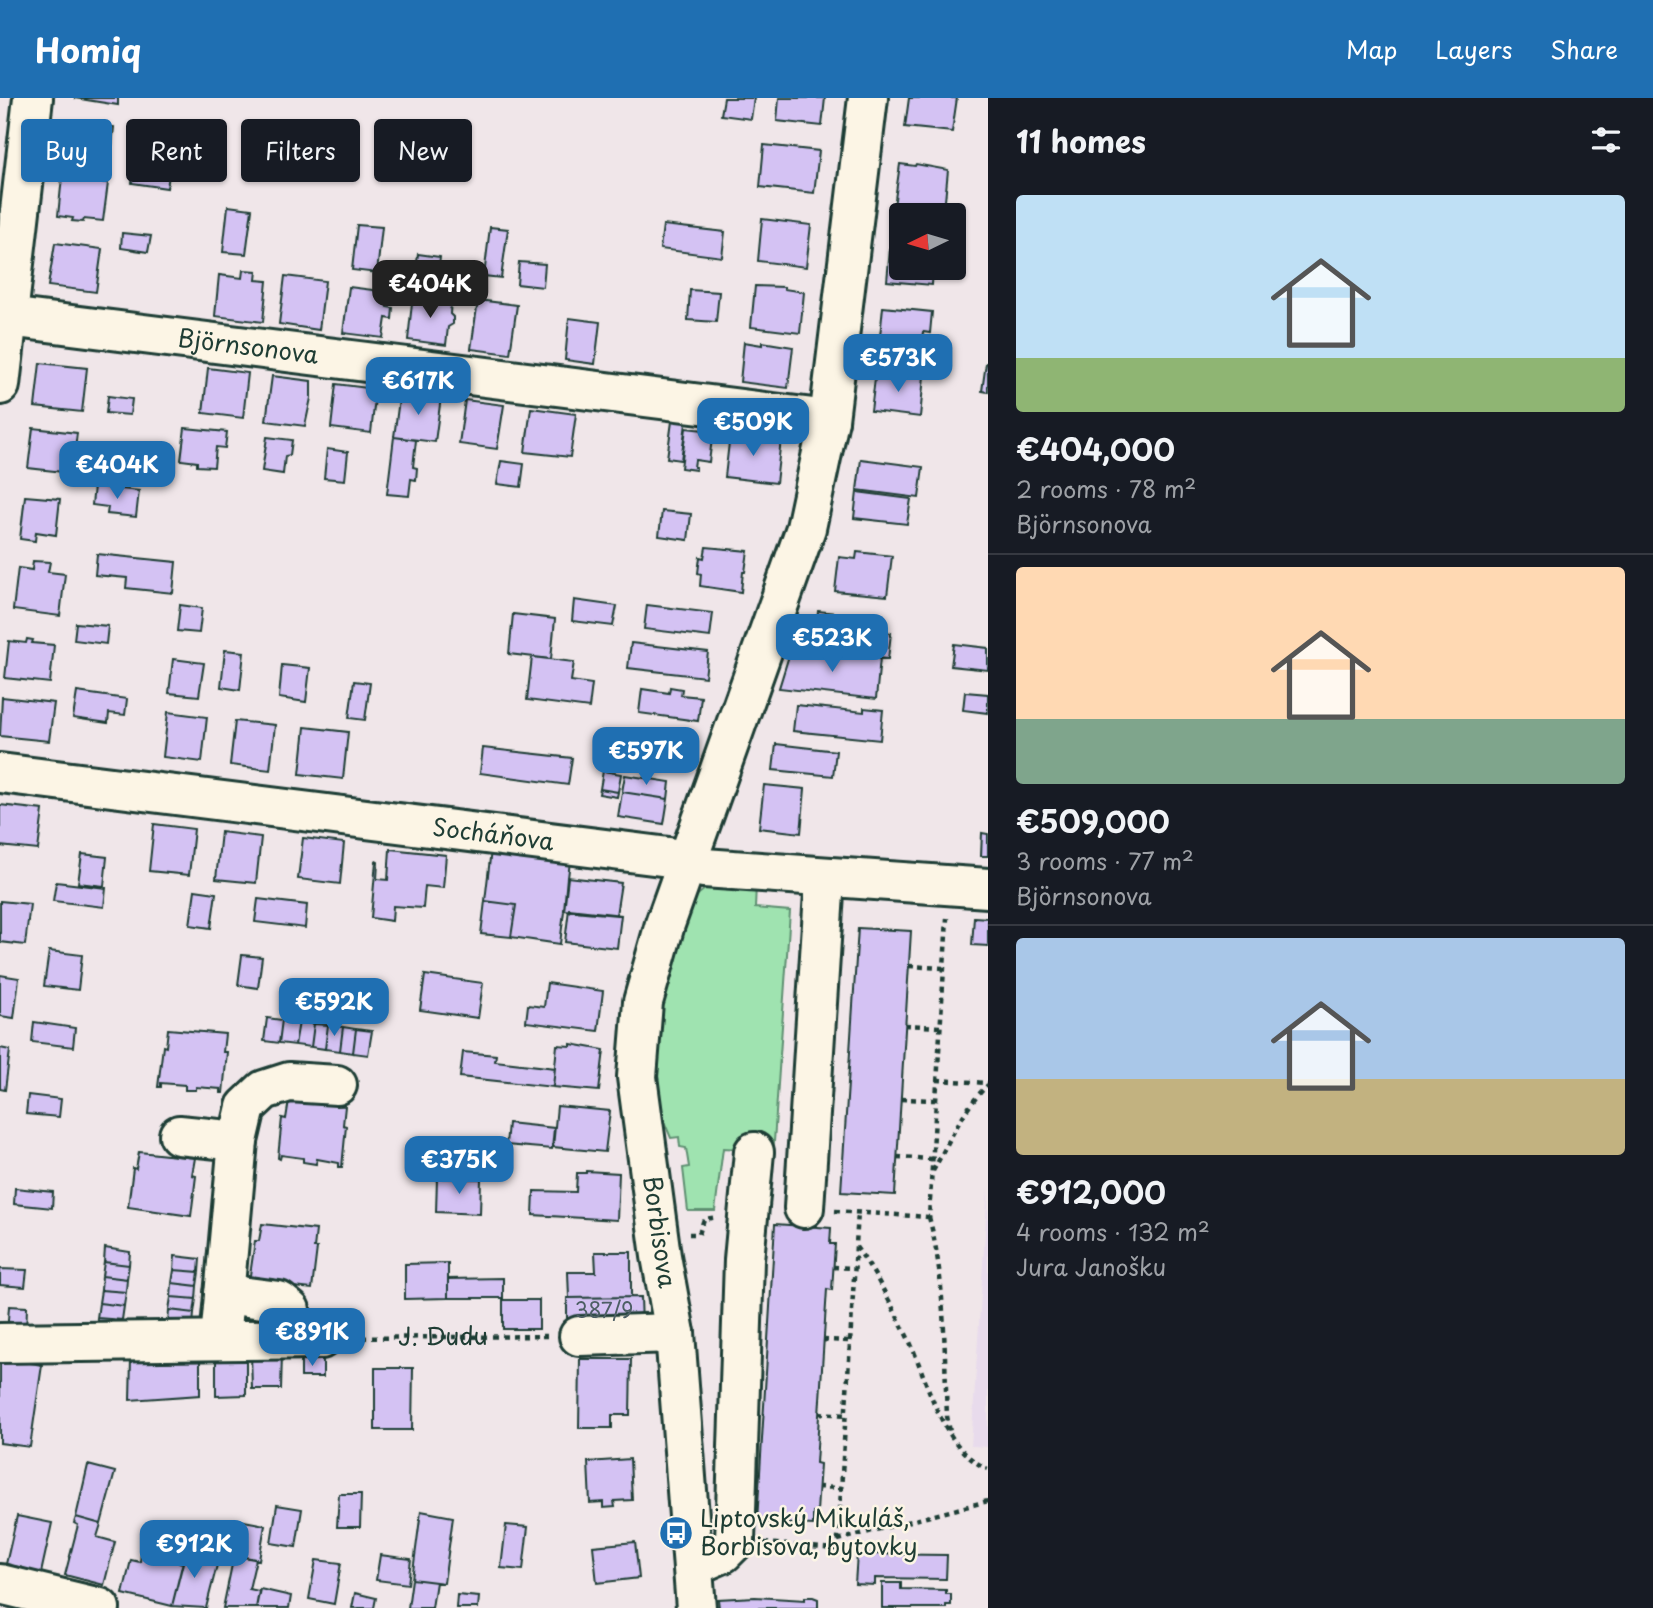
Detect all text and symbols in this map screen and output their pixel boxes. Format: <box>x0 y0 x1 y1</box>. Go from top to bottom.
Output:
text: Homiq <box>35 24 141 74</box>
text: Map <box>1346 31 1397 67</box>
text: Layers <box>1435 31 1512 67</box>
text: Share <box>1550 31 1618 67</box>
text: 11 homes <box>1016 118 1146 163</box>
chip: Buy <box>21 119 112 182</box>
chip: Rent <box>126 119 227 182</box>
chip: Filters <box>241 119 360 182</box>
chip: New <box>374 119 472 182</box>
icon: filters <box>1587 121 1625 159</box>
north arrow <box>889 203 966 280</box>
map controls <box>889 203 966 280</box>
icon: home <box>1258 240 1384 366</box>
pin: €404K <box>381 260 479 320</box>
text: €404K <box>388 265 472 300</box>
street label: Björnsonova <box>176 318 321 372</box>
pin: €573K <box>849 334 947 394</box>
text: €573K <box>859 339 937 374</box>
pin: €617K <box>369 358 467 417</box>
text: €617K <box>382 362 454 397</box>
pin: €509K <box>704 398 802 458</box>
text: €509K <box>713 403 793 438</box>
text: €404,000 <box>1016 426 1175 471</box>
pin: €404K <box>68 442 166 501</box>
text: €404K <box>75 446 159 481</box>
text: 2 rooms · 78 m² <box>1016 471 1196 506</box>
text: Björnsonova <box>1016 506 1152 541</box>
icon: home <box>1258 612 1384 738</box>
pin: €523K <box>783 614 881 674</box>
text: €523K <box>792 619 872 654</box>
pin: €597K <box>597 728 695 787</box>
text: €597K <box>608 732 684 767</box>
text: €509,000 <box>1016 798 1170 843</box>
street label: Socháňova <box>430 807 557 858</box>
text: 3 rooms · 77 m² <box>1016 843 1194 878</box>
text: Björnsonova <box>1016 878 1152 913</box>
pin: €592K <box>285 978 383 1038</box>
text: €592K <box>295 983 373 1018</box>
icon: home <box>1258 983 1384 1109</box>
pin: €375K <box>410 1136 508 1196</box>
text: €375K <box>421 1141 497 1176</box>
text: €912,000 <box>1016 1169 1166 1214</box>
street label: Borbisova <box>635 1173 687 1290</box>
text: 4 rooms · 132 m² <box>1016 1214 1210 1249</box>
text: Jura Janošku <box>1016 1249 1166 1284</box>
house number: 387/9 <box>575 1293 633 1325</box>
pin: €891K <box>263 1308 361 1368</box>
text: €891K <box>275 1313 349 1348</box>
street label: J. Dudu <box>398 1317 488 1354</box>
place label: Liptovský Mikuláš, Borbisova, bytovky <box>700 1499 917 1563</box>
bus stop icon: Liptovský Mikuláš, Borbisova, bytovky <box>657 1514 695 1552</box>
pin: €912K <box>145 1520 243 1580</box>
text: €912K <box>156 1525 232 1560</box>

